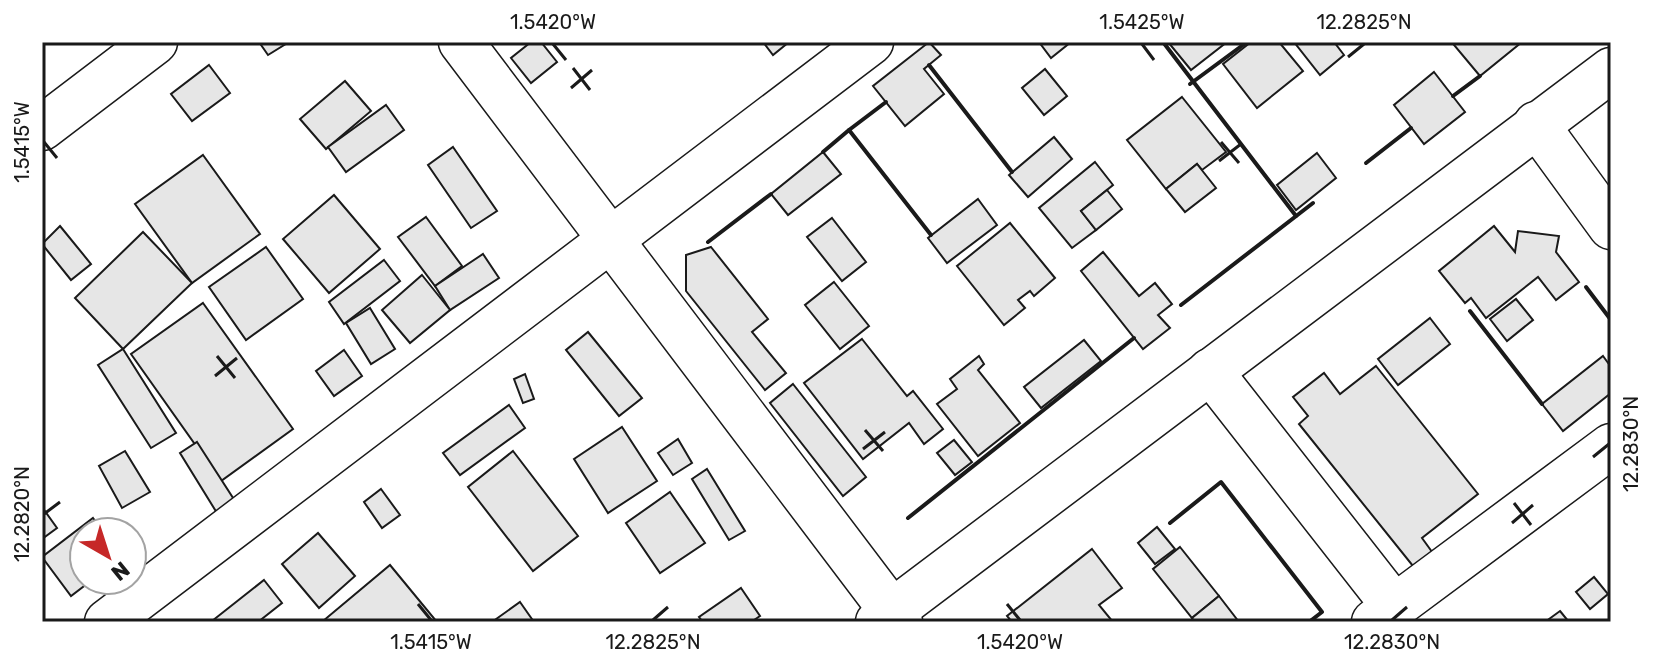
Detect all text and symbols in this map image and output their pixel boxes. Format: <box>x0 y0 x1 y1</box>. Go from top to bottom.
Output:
text: 1.5420°W <box>510 10 596 34</box>
text: 1.5425°W <box>1099 10 1185 34</box>
text: 12.2825°N <box>1316 10 1412 34</box>
text: 1.5415°W <box>10 101 34 183</box>
text: 12.2830°N <box>1619 396 1643 492</box>
text: 12.2820°N <box>10 466 34 562</box>
north arrow <box>68 516 148 596</box>
text: N <box>106 556 135 587</box>
text: 1.5415°W <box>390 630 472 654</box>
text: 12.2825°N <box>605 630 701 654</box>
text: 1.5420°W <box>977 630 1063 654</box>
text: 12.2830°N <box>1344 630 1440 654</box>

